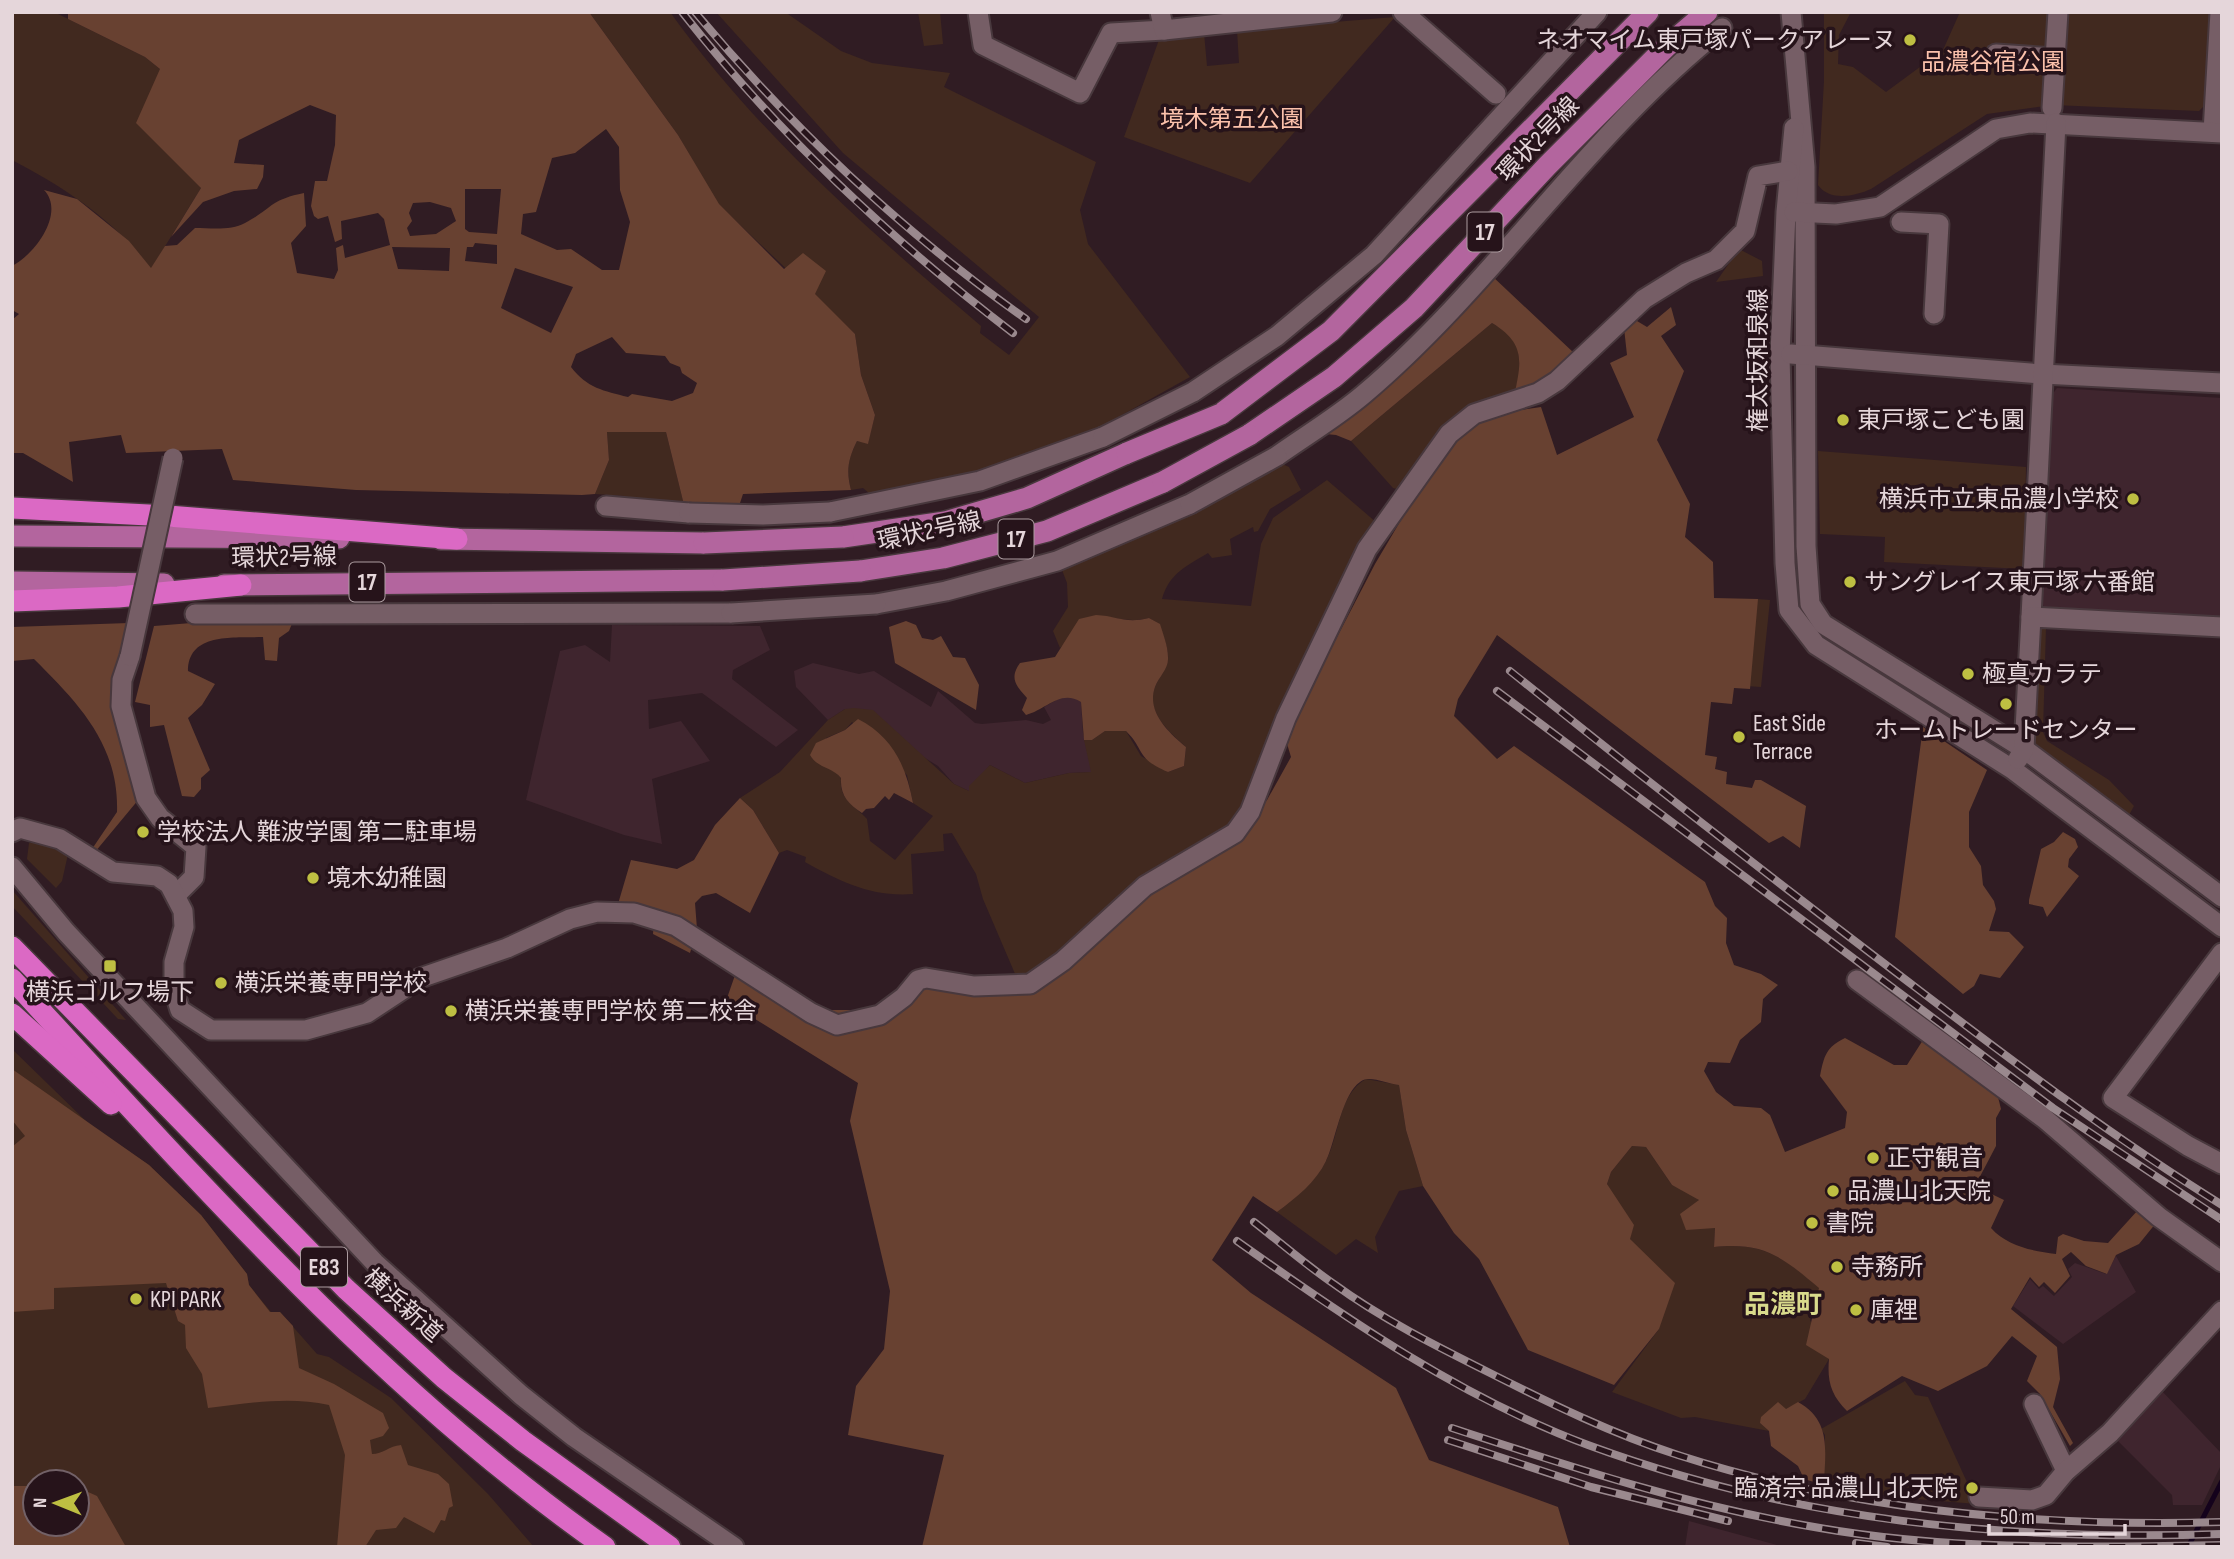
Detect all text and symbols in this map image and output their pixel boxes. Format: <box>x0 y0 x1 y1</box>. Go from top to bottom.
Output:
place label: ネオマイム東戸塚パークアレーヌ <box>1536 26 1896 55</box>
marker: ネオマイム東戸塚パークアレーヌ <box>1902 32 1918 48</box>
park label: 品濃谷宿公園 <box>1921 48 2065 77</box>
street label: 環状2号線 <box>1491 91 1586 188</box>
park label: 境木第五公園 <box>1160 105 1304 134</box>
road number: 17 <box>1468 213 1502 252</box>
street label: 権太坂和泉線 <box>1744 288 1773 432</box>
place label: 東戸塚こども園 <box>1857 406 2025 435</box>
marker: 東戸塚こども園 <box>1835 412 1851 428</box>
place label: 横浜市立東品濃小学校 <box>1879 485 2119 514</box>
marker: 横浜市立東品濃小学校 <box>2125 491 2141 507</box>
street label: 環状2号線 <box>874 506 984 557</box>
road number: 17 <box>998 520 1034 558</box>
street label: 環状2号線 <box>231 542 337 573</box>
road number: 17 <box>350 562 384 602</box>
place label: サングレイス東戸塚 六番館 <box>1864 568 2155 597</box>
marker: サングレイス東戸塚 六番館 <box>1842 574 1858 590</box>
place label: 極真カラテ <box>1982 660 2102 689</box>
marker: 極真カラテ <box>1960 666 1976 682</box>
marker: ホームトレードセンター <box>1998 696 2014 712</box>
place label: East Side Terrace <box>1753 709 1826 766</box>
place label: ホームトレードセンター <box>1874 716 2138 745</box>
marker: East Side Terrace <box>1731 729 1747 745</box>
place label: 学校法人 難波学園 第二駐車場 <box>157 818 477 847</box>
marker: 学校法人 難波学園 第二駐車場 <box>135 824 151 840</box>
place label: 境木幼稚園 <box>327 864 447 893</box>
marker: 境木幼稚園 <box>305 870 321 886</box>
marker: 横浜ゴルフ場下 <box>102 958 118 974</box>
place label: 横浜栄養専門学校 <box>235 969 427 998</box>
marker: 横浜栄養専門学校 <box>213 975 229 991</box>
place label: 横浜ゴルフ場下 <box>26 978 194 1007</box>
place label: 横浜栄養専門学校 第二校舎 <box>465 997 757 1026</box>
marker: 横浜栄養専門学校 第二校舎 <box>443 1003 459 1019</box>
place label: 正守観音 <box>1887 1144 1983 1173</box>
marker: 正守観音 <box>1865 1150 1881 1166</box>
place label: 品濃山北天院 <box>1847 1177 1991 1206</box>
marker: 品濃山北天院 <box>1825 1183 1841 1199</box>
place label: 書院 <box>1826 1209 1874 1238</box>
marker: 書院 <box>1804 1215 1820 1231</box>
road number: E83 <box>301 1248 347 1286</box>
place label: 寺務所 <box>1851 1253 1923 1282</box>
marker: 寺務所 <box>1829 1259 1845 1275</box>
street label: 横浜新道 <box>357 1262 448 1348</box>
place label: KPI PARK <box>150 1285 221 1314</box>
district label: 品濃町 <box>1744 1290 1822 1321</box>
marker: KPI PARK <box>128 1291 144 1307</box>
place label: 庫裡 <box>1870 1296 1918 1325</box>
marker: 庫裡 <box>1848 1302 1864 1318</box>
north arrow <box>21 1468 91 1538</box>
place label: 臨済宗 品濃山 北天院 <box>1734 1474 1958 1503</box>
marker: 臨済宗 品濃山 北天院 <box>1964 1480 1980 1496</box>
scale bar <box>1989 1492 2126 1536</box>
text: N <box>29 1497 52 1508</box>
text: 50 m <box>2000 1505 2035 1530</box>

